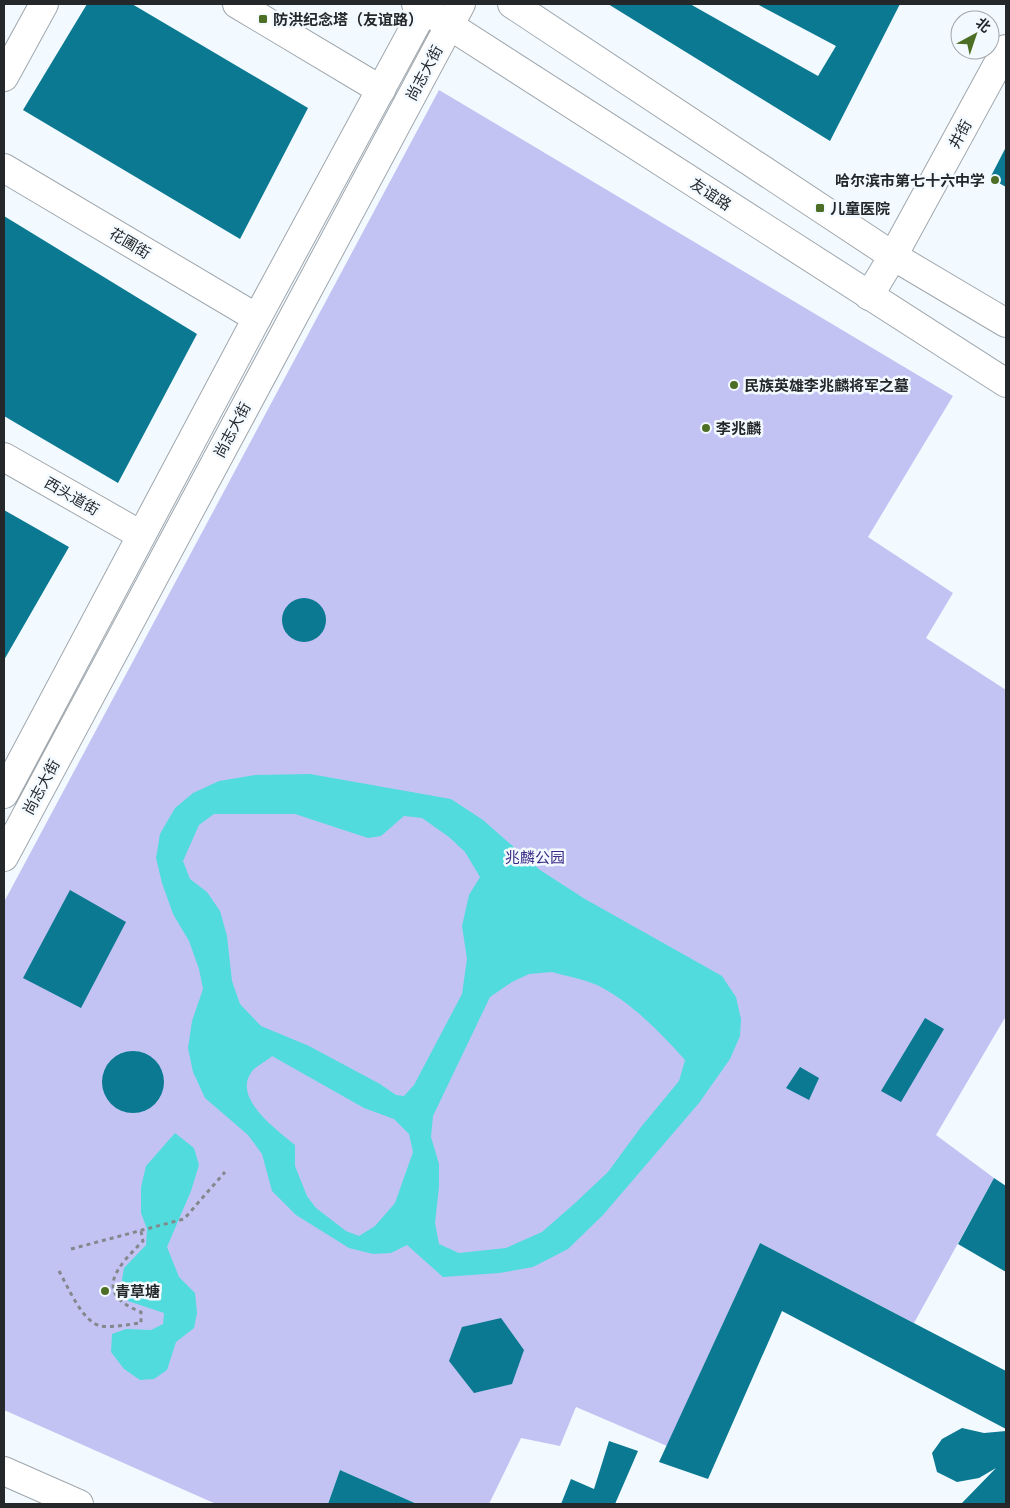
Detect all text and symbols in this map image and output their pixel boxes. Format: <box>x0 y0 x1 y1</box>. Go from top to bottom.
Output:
north arrow <box>950 10 1000 60</box>
place label: 防洪纪念塔（友谊路） <box>273 11 423 28</box>
marker: 防洪纪念塔（友谊路） <box>257 13 269 25</box>
text: 北 <box>973 14 994 36</box>
street label: 尚志大街 <box>402 43 446 103</box>
street label: 井街 <box>945 117 975 151</box>
place label: 哈尔滨市第七十六中学 <box>835 172 985 189</box>
marker: 哈尔滨市第七十六中学 <box>989 174 1001 186</box>
street label: 友谊路 <box>687 175 735 213</box>
place label: 儿童医院 <box>830 200 890 217</box>
marker: 儿童医院 <box>814 202 826 214</box>
street label: 花圃街 <box>106 224 154 262</box>
place label: 民族英雄李兆麟将军之墓 <box>744 377 909 394</box>
marker: 民族英雄李兆麟将军之墓 <box>728 379 740 391</box>
street label: 尚志大街 <box>210 400 254 460</box>
place label: 李兆麟 <box>716 420 761 437</box>
marker: 李兆麟 <box>700 422 712 434</box>
street label: 西头道街 <box>42 474 102 518</box>
street label: 尚志大街 <box>19 757 63 817</box>
park label: 兆麟公园 <box>505 849 565 866</box>
place label: 青草塘 <box>115 1283 160 1300</box>
marker: 青草塘 <box>99 1285 111 1297</box>

